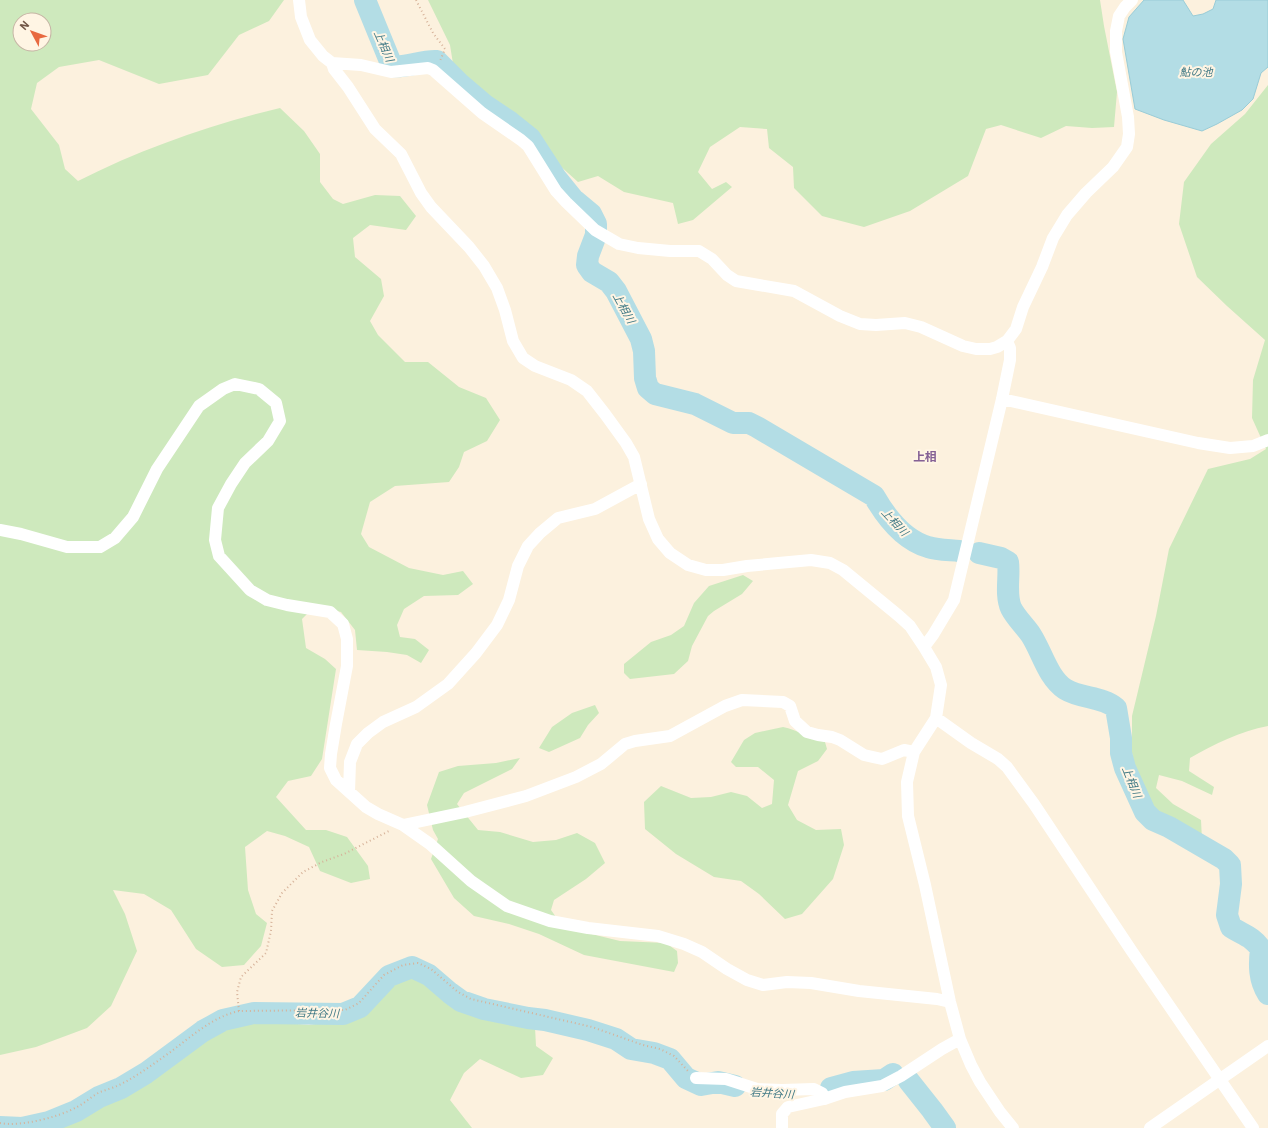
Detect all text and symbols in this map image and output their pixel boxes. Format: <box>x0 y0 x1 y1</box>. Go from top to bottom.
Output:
north arrow <box>12 12 52 52</box>
text: N <box>17 18 32 33</box>
water label: 上相川 <box>371 28 398 65</box>
water label: 鮎の池 <box>1180 65 1213 79</box>
water label: 上相川 <box>610 290 639 327</box>
district label: 上相 <box>913 449 937 464</box>
water label: 上相川 <box>879 505 912 540</box>
water label: 上相川 <box>1119 764 1145 801</box>
water label: 岩井谷川 <box>295 1006 340 1020</box>
water label: 岩井谷川 <box>750 1084 795 1102</box>

